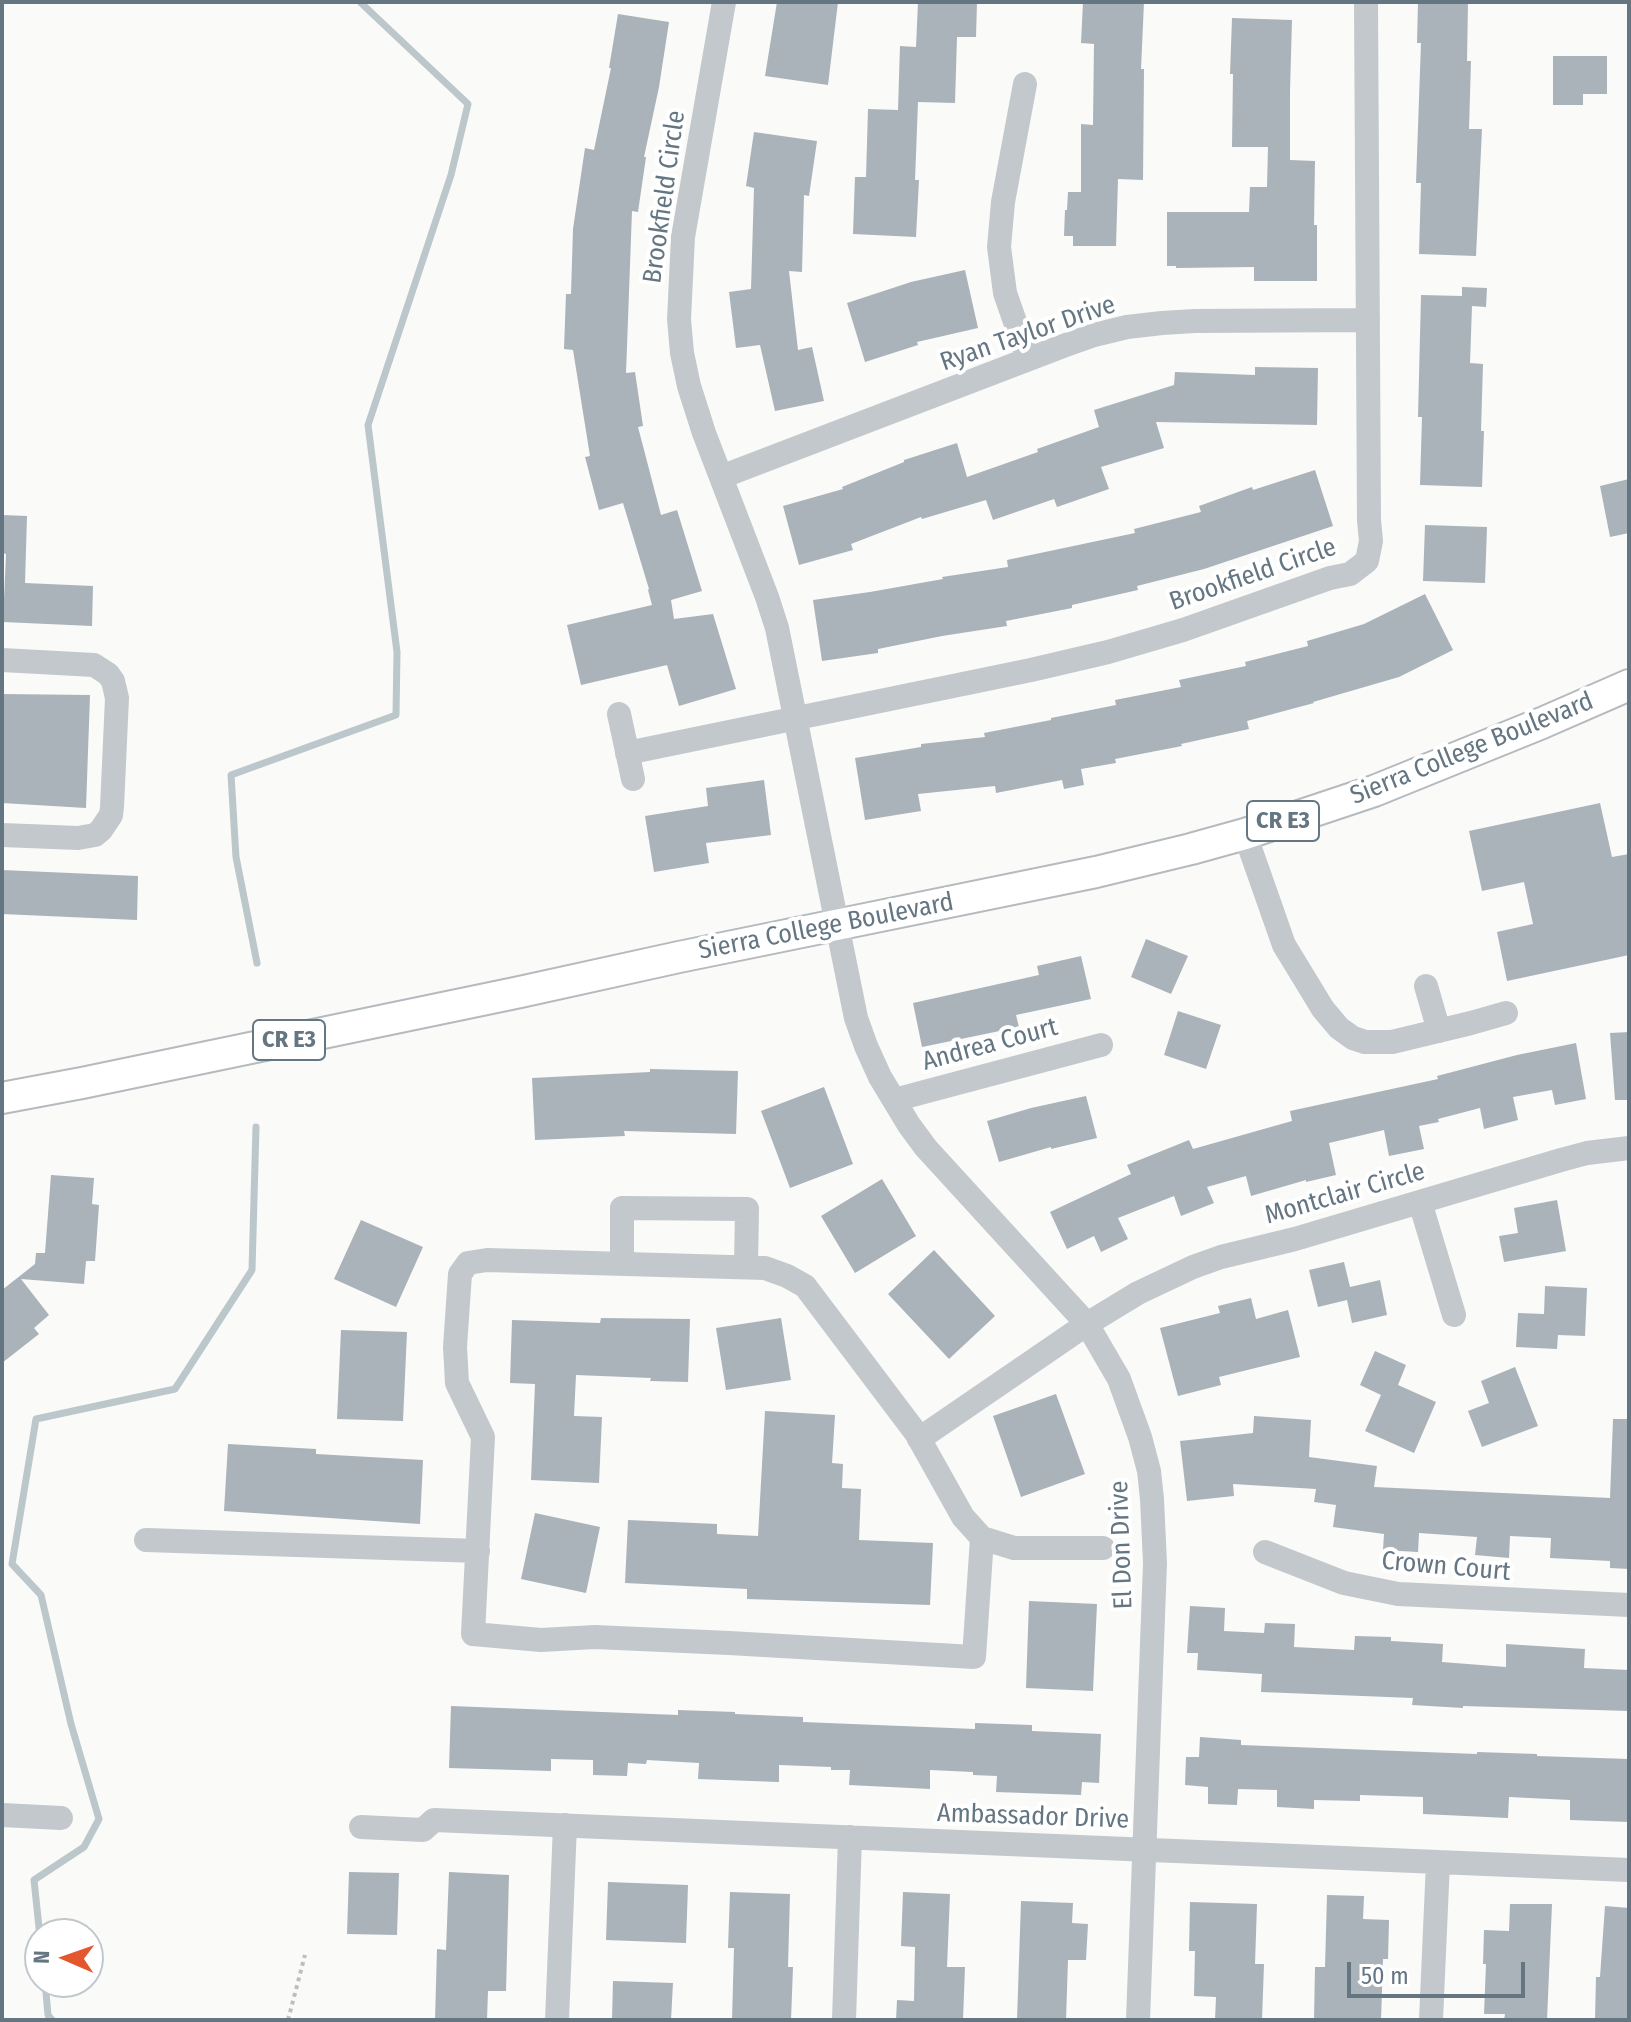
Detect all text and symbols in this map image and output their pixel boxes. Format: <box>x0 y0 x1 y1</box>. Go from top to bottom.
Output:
street label: Brookfield Circle <box>637 109 693 285</box>
street label: Ryan Taylor Drive <box>936 289 1120 379</box>
street label: Brookfield Circle <box>1166 532 1340 618</box>
street label: Sierra College Boulevard <box>1346 686 1598 812</box>
road number: CR E3 <box>1247 801 1319 841</box>
street label: Sierra College Boulevard <box>696 887 956 967</box>
street label: Andrea Court <box>919 1012 1061 1078</box>
road number: CR E3 <box>253 1020 325 1060</box>
street label: Montclair Circle <box>1261 1156 1429 1232</box>
street label: El Don Drive <box>1104 1480 1140 1610</box>
street label: Crown Court <box>1380 1546 1512 1588</box>
street label: Ambassador Drive <box>936 1798 1130 1836</box>
north arrow <box>24 1918 104 1998</box>
scale bar <box>1351 1946 1529 1996</box>
text: N <box>28 1950 55 1964</box>
text: 50 m <box>1361 1962 1409 1990</box>

